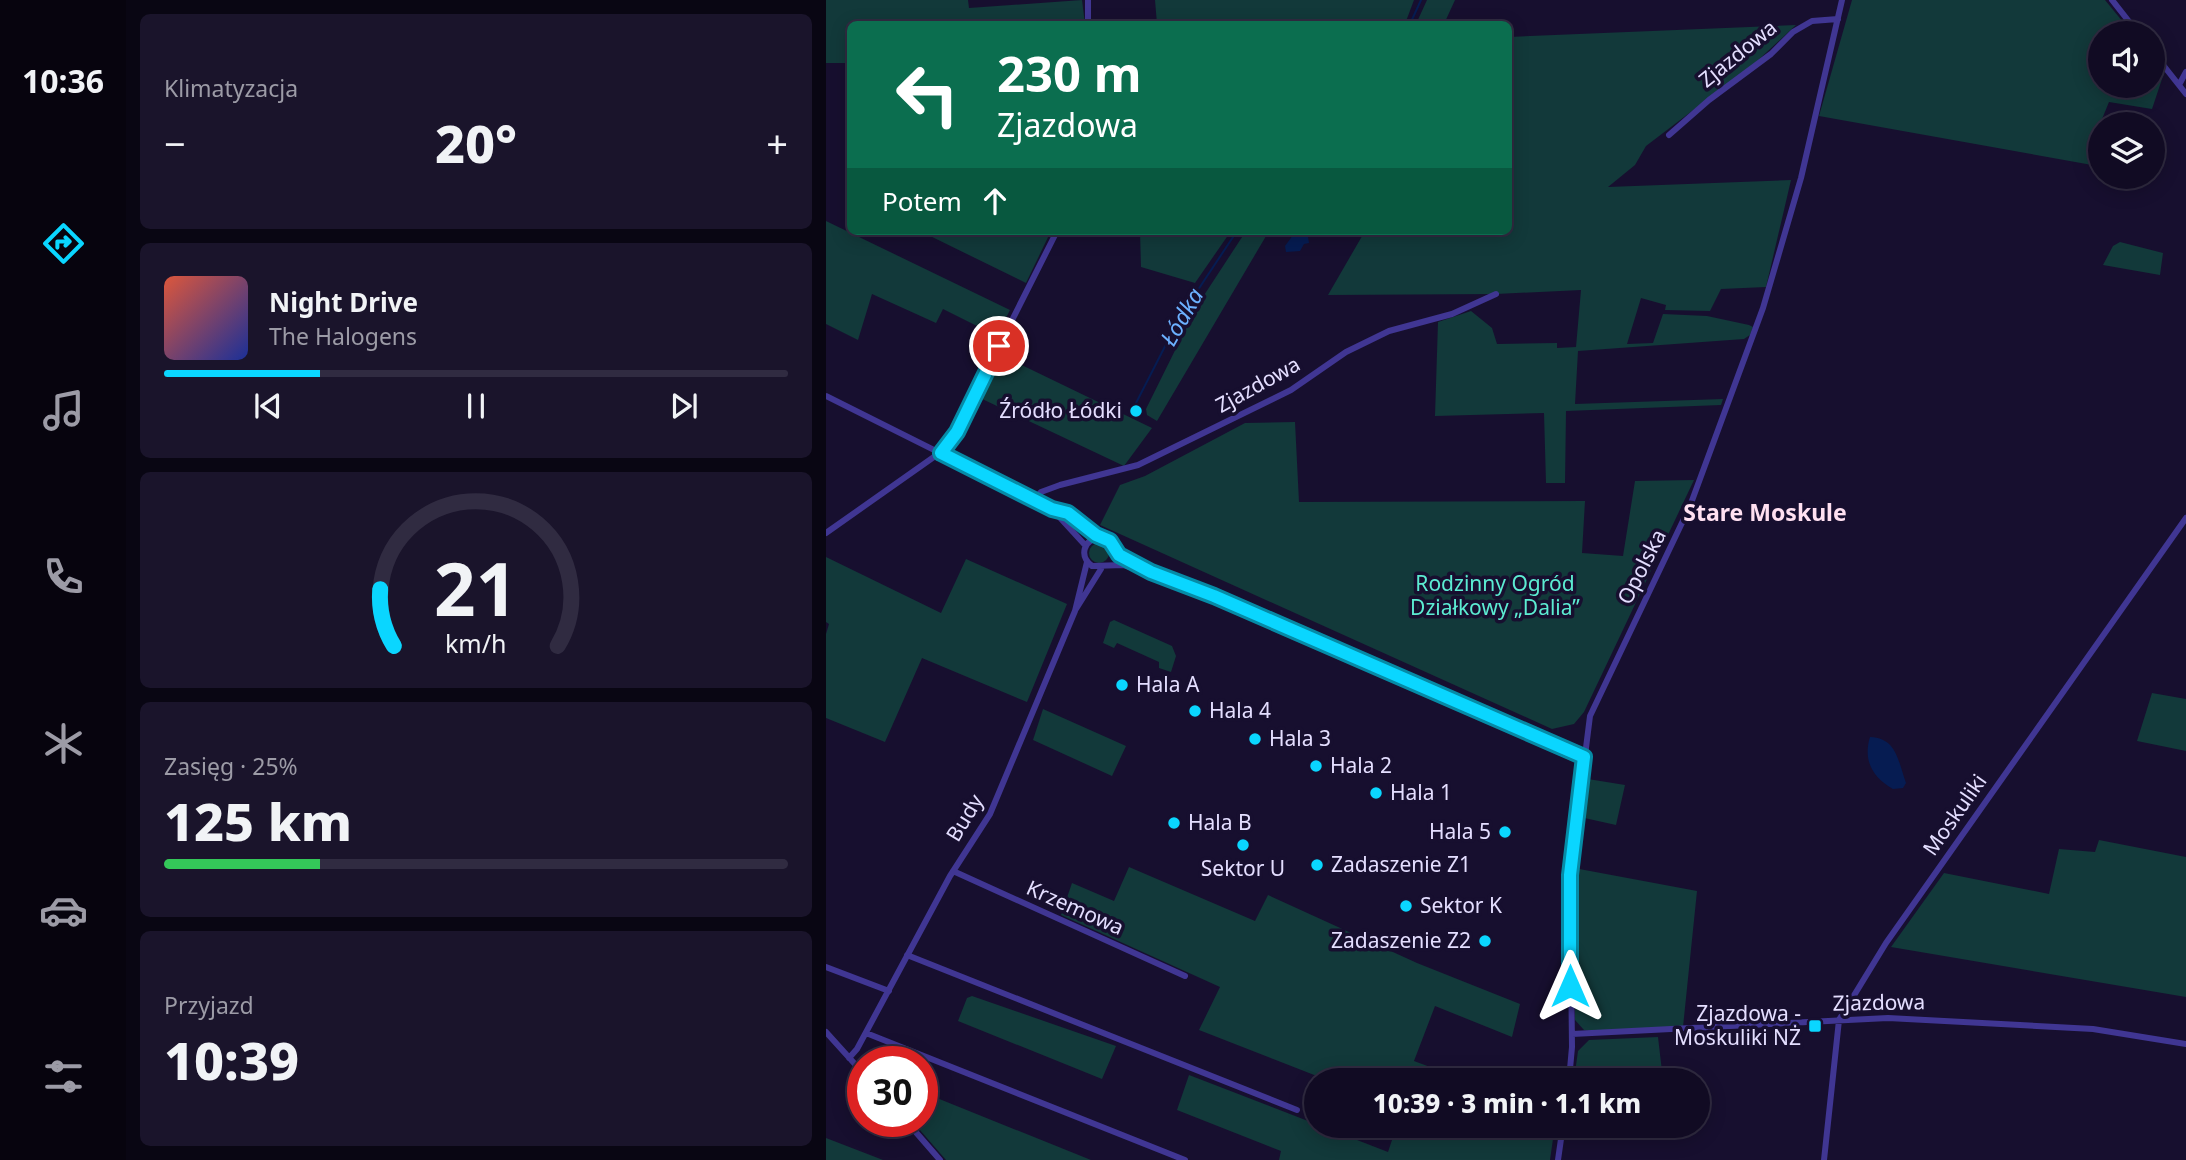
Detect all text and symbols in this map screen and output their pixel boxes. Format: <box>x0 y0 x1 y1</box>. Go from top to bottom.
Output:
street label: Zjazdowa <box>1693 13 1782 93</box>
map controls <box>2088 21 2165 189</box>
button: sound <box>2088 21 2165 98</box>
text: 230 m <box>997 40 1142 106</box>
icon: left <box>882 49 973 140</box>
text: 10:36 <box>22 59 104 102</box>
text: Klimatyzacja <box>164 72 298 104</box>
text: Zjazdowa <box>997 103 1138 146</box>
text: 20° <box>435 107 517 178</box>
button: layers <box>2088 112 2165 189</box>
text: − <box>164 117 186 169</box>
text: + <box>766 117 788 169</box>
icon: ahead <box>976 182 1014 220</box>
text: Potem <box>882 183 962 219</box>
icon: directions <box>39 219 88 268</box>
water label: Łódka <box>1152 282 1210 351</box>
text: Night Drive <box>269 284 418 320</box>
pin <box>969 316 1029 376</box>
text: The Halogens <box>269 320 417 352</box>
icon: arrive <box>980 327 1018 365</box>
street label: Zjazdowa <box>1210 349 1305 419</box>
icon: music <box>39 386 88 435</box>
icon: previous <box>249 387 287 425</box>
icon: pause <box>457 387 495 425</box>
icon: next <box>665 387 703 425</box>
place label: Źródło Łódki <box>999 396 1122 424</box>
marker: Źródło Łódki <box>1128 403 1144 419</box>
district label: Stare Moskule <box>1683 496 1847 528</box>
street label: Opolska <box>1610 524 1672 609</box>
text: 21 <box>434 538 518 637</box>
icon: phone <box>39 552 88 601</box>
park label: Rodzinny Ogród Działkowy „Dalia” <box>1410 569 1580 621</box>
text: km/h <box>445 626 507 660</box>
place label: Hala A <box>1136 670 1200 698</box>
marker: Hala A <box>1114 677 1130 693</box>
place label: Hala 4 <box>1209 696 1271 724</box>
marker: Hala 4 <box>1187 703 1203 719</box>
icon: climate <box>39 719 88 768</box>
place label: Hala 3 <box>1269 724 1331 752</box>
marker: Hala 3 <box>1247 731 1263 747</box>
text: Zasięg · 25% <box>164 750 298 782</box>
place label: Hala 2 <box>1330 751 1392 779</box>
marker: Hala 2 <box>1308 758 1324 774</box>
street label: Moskuliki <box>1916 768 1992 861</box>
place label: Hala 1 <box>1390 778 1452 806</box>
text: 125 km <box>164 785 352 856</box>
marker: Hala 1 <box>1368 785 1384 801</box>
street label: Budy <box>939 788 989 846</box>
place label: Hala B <box>1188 808 1252 836</box>
marker: Hala B <box>1166 815 1182 831</box>
place label: Hala 5 <box>1429 817 1491 845</box>
marker: Hala 5 <box>1497 824 1513 840</box>
marker: Sektor U <box>1235 837 1251 853</box>
place label: Zadaszenie Z1 <box>1331 850 1471 878</box>
place label: Sektor U <box>1201 854 1285 882</box>
marker: Zadaszenie Z1 <box>1309 857 1325 873</box>
street label: Krzemowa <box>1022 873 1128 941</box>
icon: car <box>39 886 88 935</box>
place label: Sektor K <box>1420 891 1502 919</box>
marker: Sektor K <box>1398 898 1414 914</box>
place label: Zadaszenie Z2 <box>1331 926 1471 954</box>
marker: Zadaszenie Z2 <box>1477 933 1493 949</box>
position arrow <box>1533 949 1607 1023</box>
street label: Zjazdowa <box>1832 987 1926 1017</box>
text: Przyjazd <box>164 989 254 1021</box>
place label: Zjazdowa - Moskuliki NŻ <box>1674 999 1801 1051</box>
marker: Zjazdowa - Moskuliki NŻ <box>1807 1018 1823 1034</box>
text: 10:39 <box>164 1024 299 1095</box>
speed limit sign: 30 <box>847 1046 938 1137</box>
icon: filters <box>39 1052 88 1101</box>
text: 10:39 · 3 min · 1.1 km <box>1373 1085 1641 1121</box>

